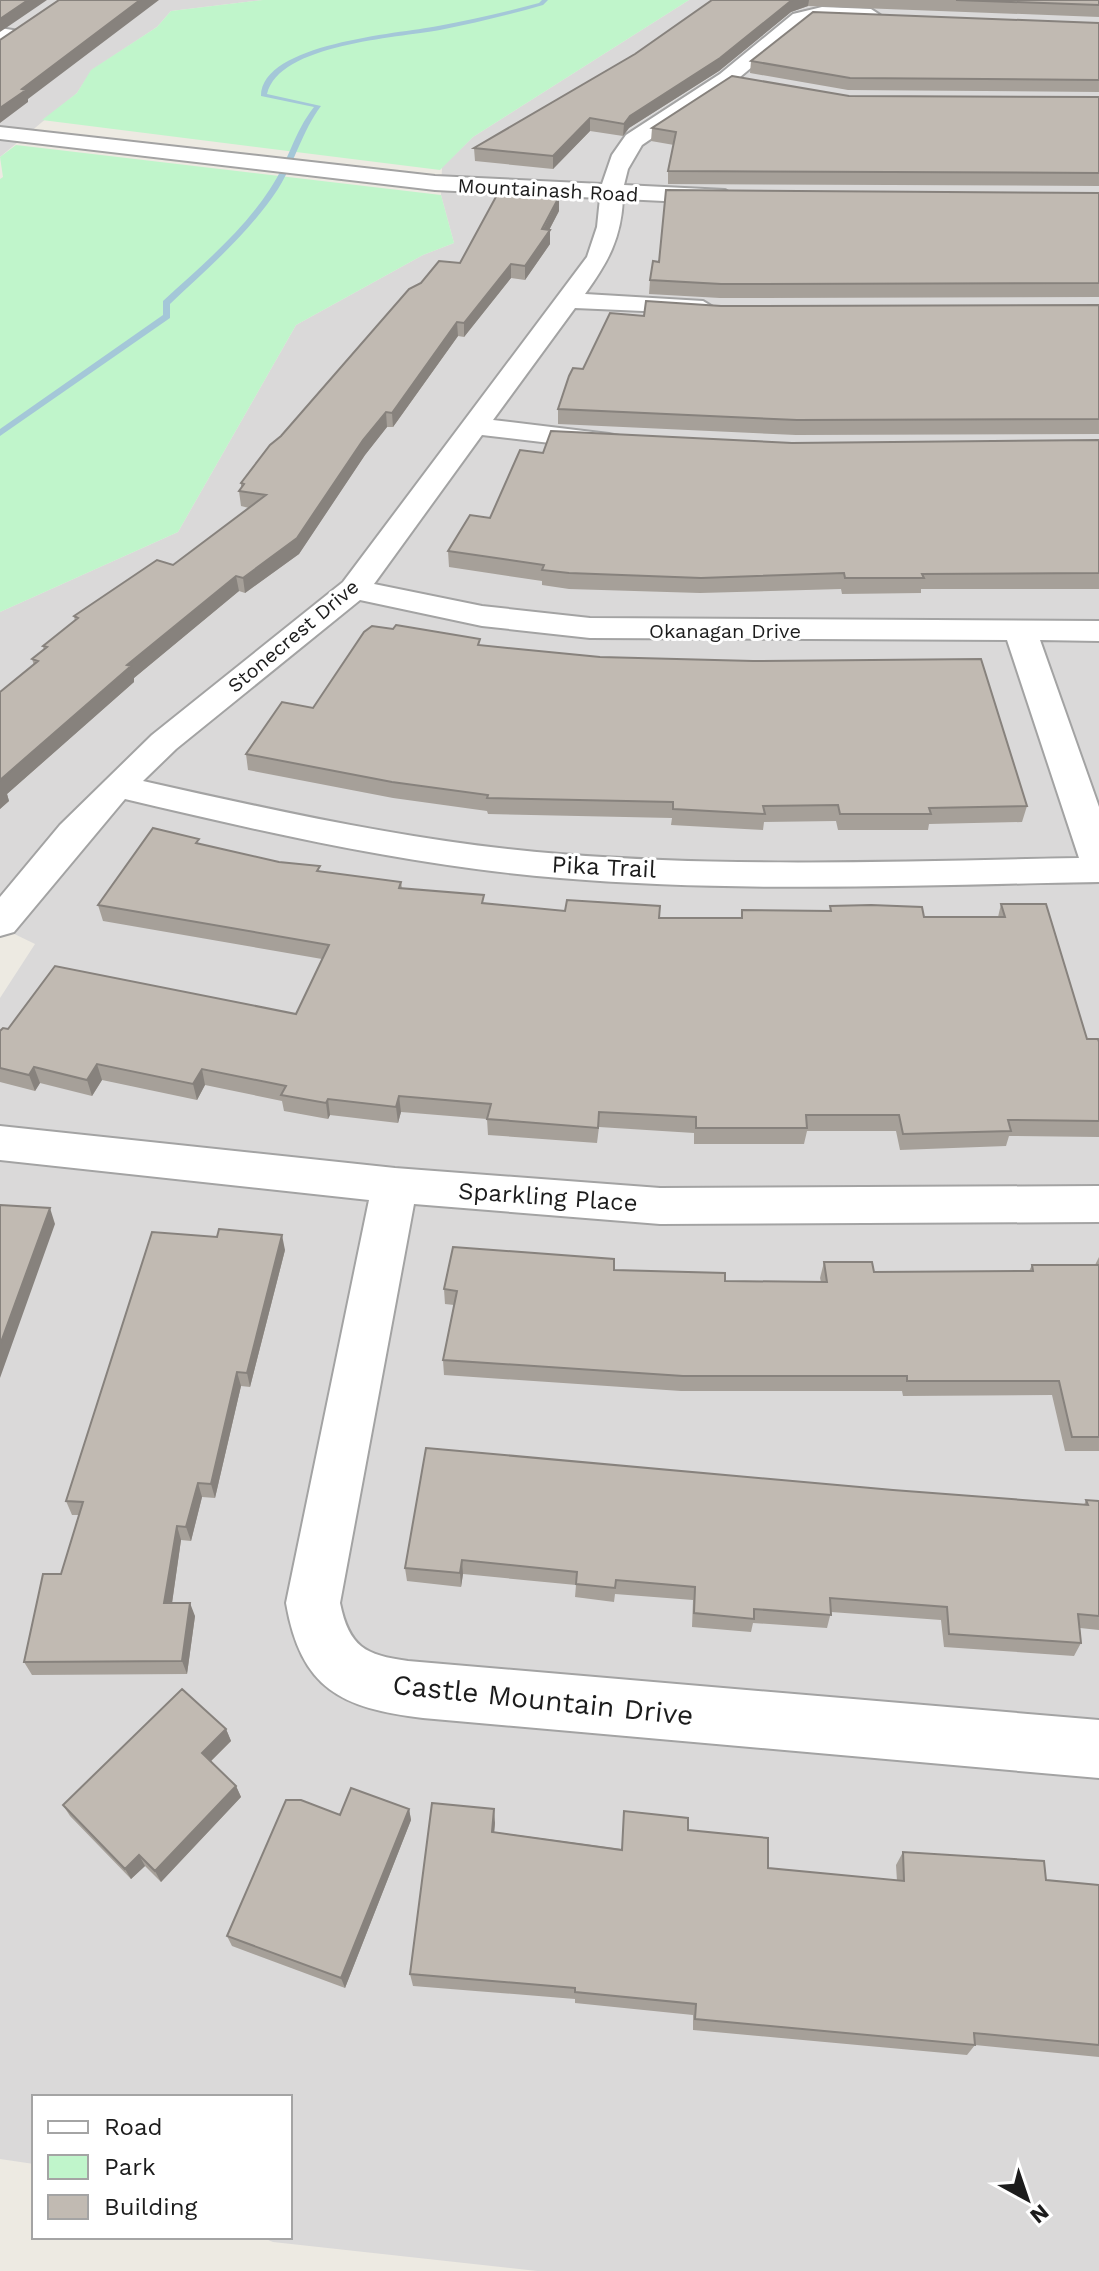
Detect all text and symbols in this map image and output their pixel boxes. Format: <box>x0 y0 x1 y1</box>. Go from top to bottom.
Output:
street label: Mountainash Road <box>457 173 639 207</box>
street label: Stonecrest Drive <box>223 574 363 698</box>
street label: Okanagan Drive <box>649 619 801 643</box>
street label: Pika Trail <box>551 850 658 884</box>
street label: Sparkling Place <box>457 1177 639 1217</box>
street label: Castle Mountain Drive <box>391 1668 695 1732</box>
legend <box>32 2095 292 2239</box>
text: Road <box>104 2113 163 2141</box>
text: Park <box>104 2153 156 2181</box>
north arrow <box>987 2159 1067 2239</box>
text: Building <box>104 2193 197 2221</box>
text: N <box>1025 2199 1054 2229</box>

